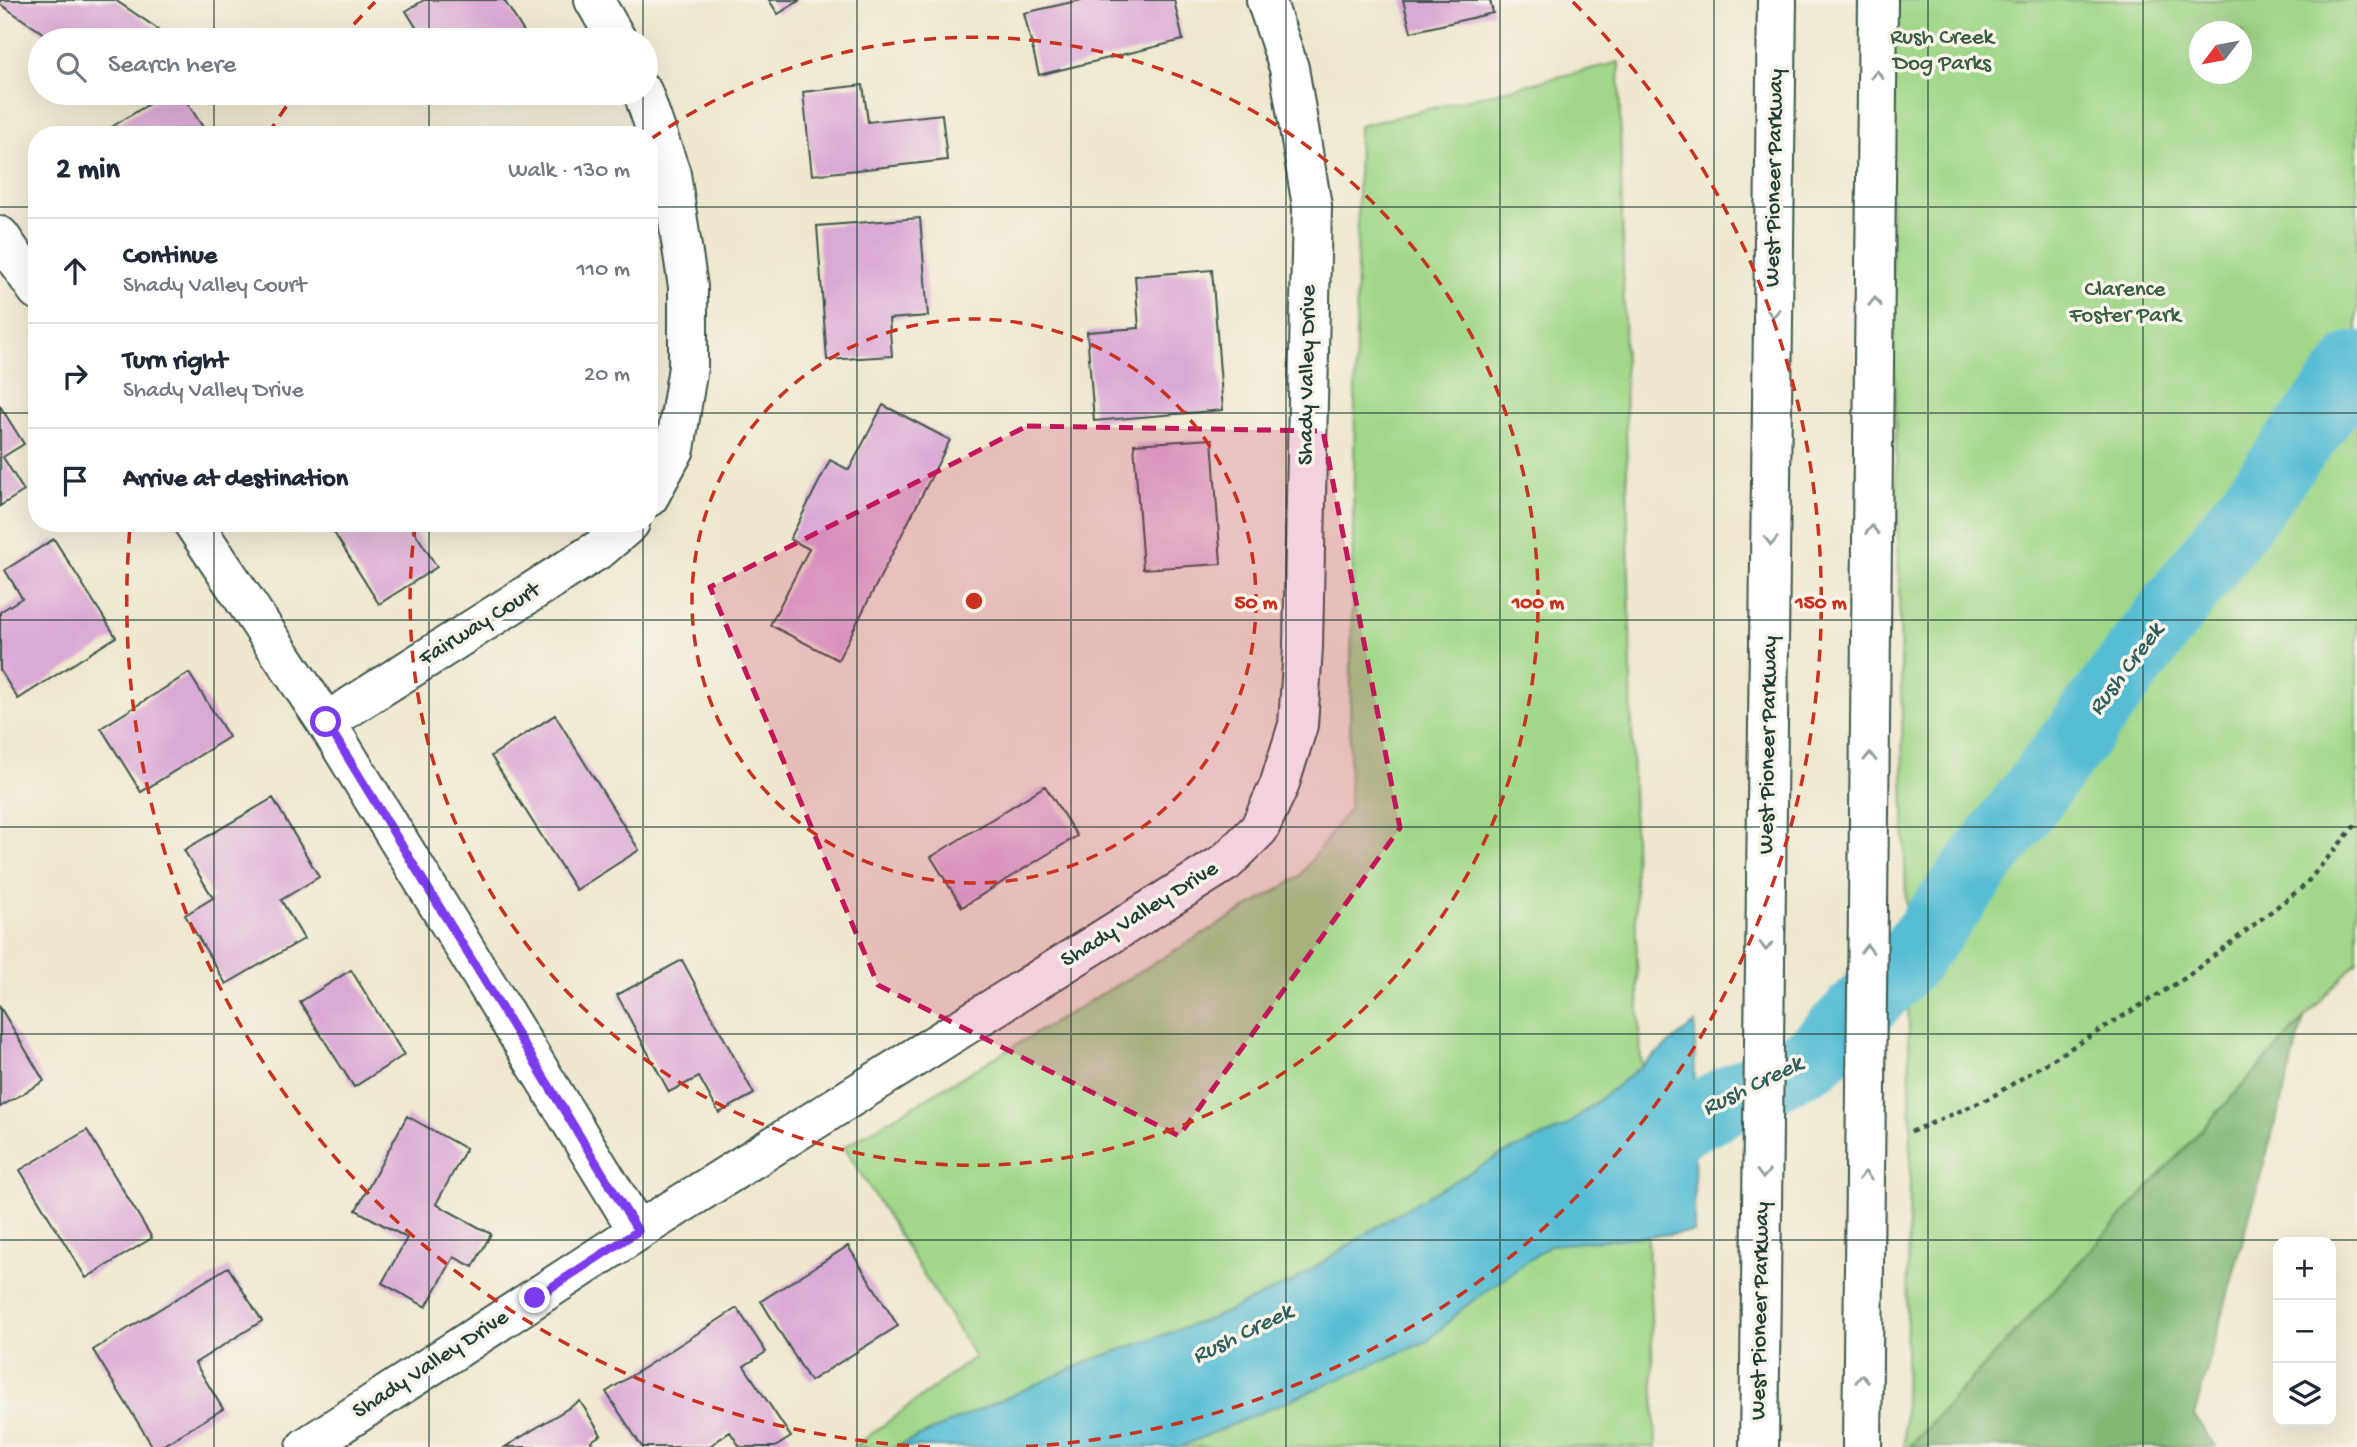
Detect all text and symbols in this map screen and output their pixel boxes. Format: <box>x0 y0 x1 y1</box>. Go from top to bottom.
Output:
north arrow <box>2189 21 2252 84</box>
park label: Rush Creek Dog Parks <box>1890 25 1997 78</box>
search box <box>28 28 658 105</box>
icon: search <box>52 48 90 86</box>
text: Search here <box>108 51 236 82</box>
street label: West Pioneer Parkway <box>1760 69 1790 287</box>
one-way arrow <box>1869 69 1885 80</box>
text: 2 min <box>56 154 120 189</box>
text: Walk · 130 m <box>508 158 630 185</box>
text: Continue <box>123 242 217 273</box>
icon: ahead <box>56 252 94 290</box>
text: 110 m <box>577 257 630 284</box>
text: Shady Valley Court <box>123 273 306 300</box>
park label: Clarence Foster Park <box>2069 277 2183 330</box>
street label: Shady Valley Drive <box>1293 283 1323 465</box>
one-way arrow <box>1867 297 1882 308</box>
one-way arrow <box>1765 308 1781 319</box>
text: Turn right <box>123 347 227 378</box>
icon: right <box>56 357 94 395</box>
text: 20 m <box>584 362 630 389</box>
text: Shady Valley Drive <box>123 378 304 405</box>
icon: arrive <box>56 462 94 500</box>
text: Arrive at destination <box>123 465 348 496</box>
one-way arrow <box>1864 524 1880 535</box>
one-way arrow <box>1763 536 1779 546</box>
street label: Fairway Court <box>414 576 547 673</box>
centre of rings <box>962 589 986 613</box>
text: 50 m <box>1235 592 1278 617</box>
text: 100 m <box>1511 592 1564 617</box>
text: 150 m <box>1794 592 1847 617</box>
water label: Rush Creek <box>2083 616 2173 722</box>
street label: West Pioneer Parkway <box>1754 636 1784 854</box>
route start <box>310 706 341 737</box>
one-way arrow <box>1862 752 1877 763</box>
street label: Shady Valley Drive <box>1056 855 1225 974</box>
one-way arrow <box>1759 941 1774 952</box>
one-way arrow <box>1859 943 1875 953</box>
water label: Rush Creek <box>1698 1049 1810 1124</box>
one-way arrow <box>1755 1169 1771 1179</box>
one-way arrow <box>1857 1170 1873 1181</box>
street label: West Pioneer Parkway <box>1746 1202 1776 1420</box>
map controls <box>2273 1237 2336 1426</box>
button: + <box>2273 1237 2336 1300</box>
route end <box>519 1282 550 1313</box>
water label: Rush Creek <box>1188 1297 1300 1372</box>
button: − <box>2273 1300 2336 1363</box>
street label: Shady Valley Drive <box>348 1304 515 1425</box>
button: layers <box>2273 1363 2336 1426</box>
one-way arrow <box>1855 1373 1870 1384</box>

